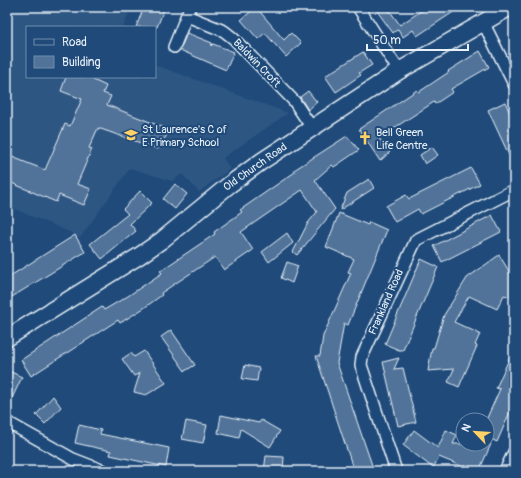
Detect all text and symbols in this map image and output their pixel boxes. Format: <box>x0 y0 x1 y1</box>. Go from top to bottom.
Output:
legend <box>26 26 156 78</box>
scale bar <box>367 26 468 52</box>
text: 50 m <box>373 33 401 48</box>
text: Road <box>62 35 87 50</box>
street label: Baldwin Croft <box>231 36 284 90</box>
text: Building <box>62 55 101 70</box>
place label: St Laurence's C of E Primary School <box>142 123 228 149</box>
place label: Bell Green Life Centre <box>376 126 428 152</box>
school or university icon: St Laurence's C of E Primary School <box>123 127 139 143</box>
church icon: Bell Green Life Centre <box>357 130 373 146</box>
street label: Old Church Road <box>221 140 289 194</box>
street label: Frankland Road <box>366 267 406 337</box>
north arrow <box>455 412 495 452</box>
text: N <box>459 421 474 434</box>

